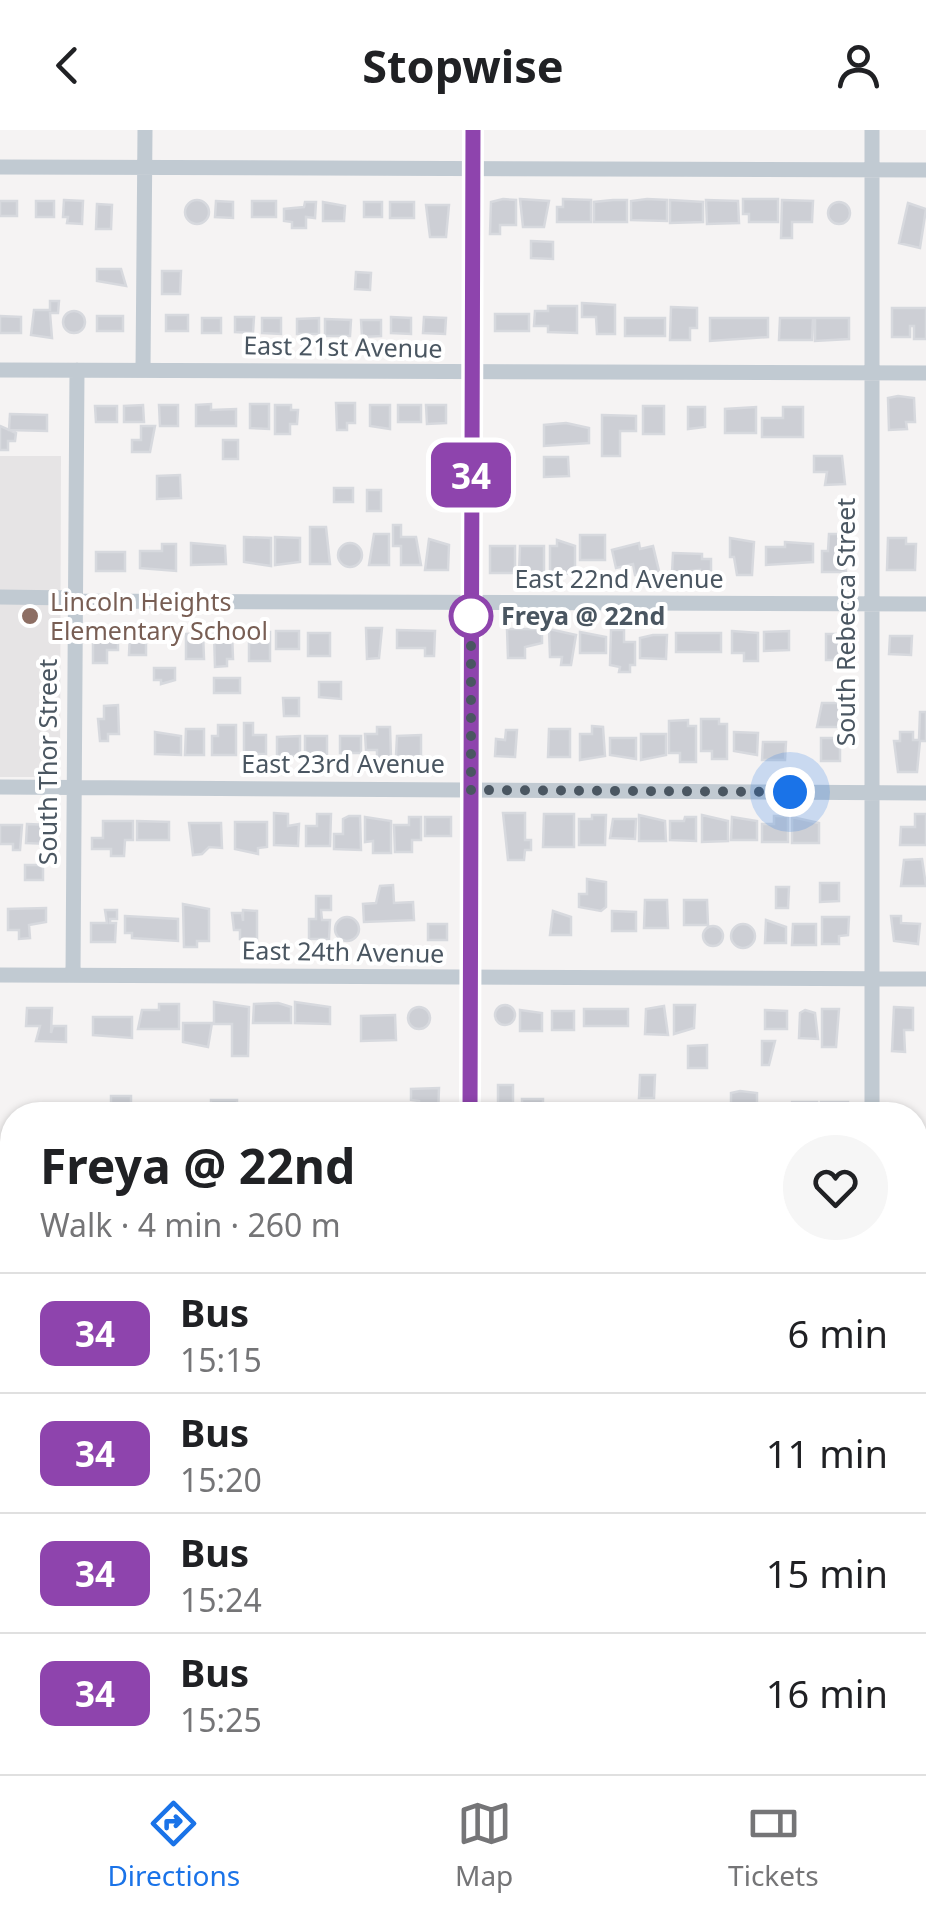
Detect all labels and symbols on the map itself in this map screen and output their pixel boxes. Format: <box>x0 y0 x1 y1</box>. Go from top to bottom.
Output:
street label: East 21st Avenue <box>243 327 443 365</box>
line badge: 34 <box>426 442 516 508</box>
street label: South Rebecca Street <box>828 498 862 746</box>
street label: East 22nd Avenue <box>514 561 724 595</box>
place label: Lincoln Heights Elementary School <box>50 584 268 647</box>
marker: Freya @ 22nd <box>450 595 492 637</box>
place label: Freya @ 22nd <box>501 598 665 632</box>
marker: Lincoln Heights Elementary School <box>19 605 41 627</box>
street label: South Thor Street <box>30 659 64 865</box>
street label: East 23rd Avenue <box>241 746 445 780</box>
your location <box>765 767 815 817</box>
street label: East 24th Avenue <box>241 932 445 970</box>

